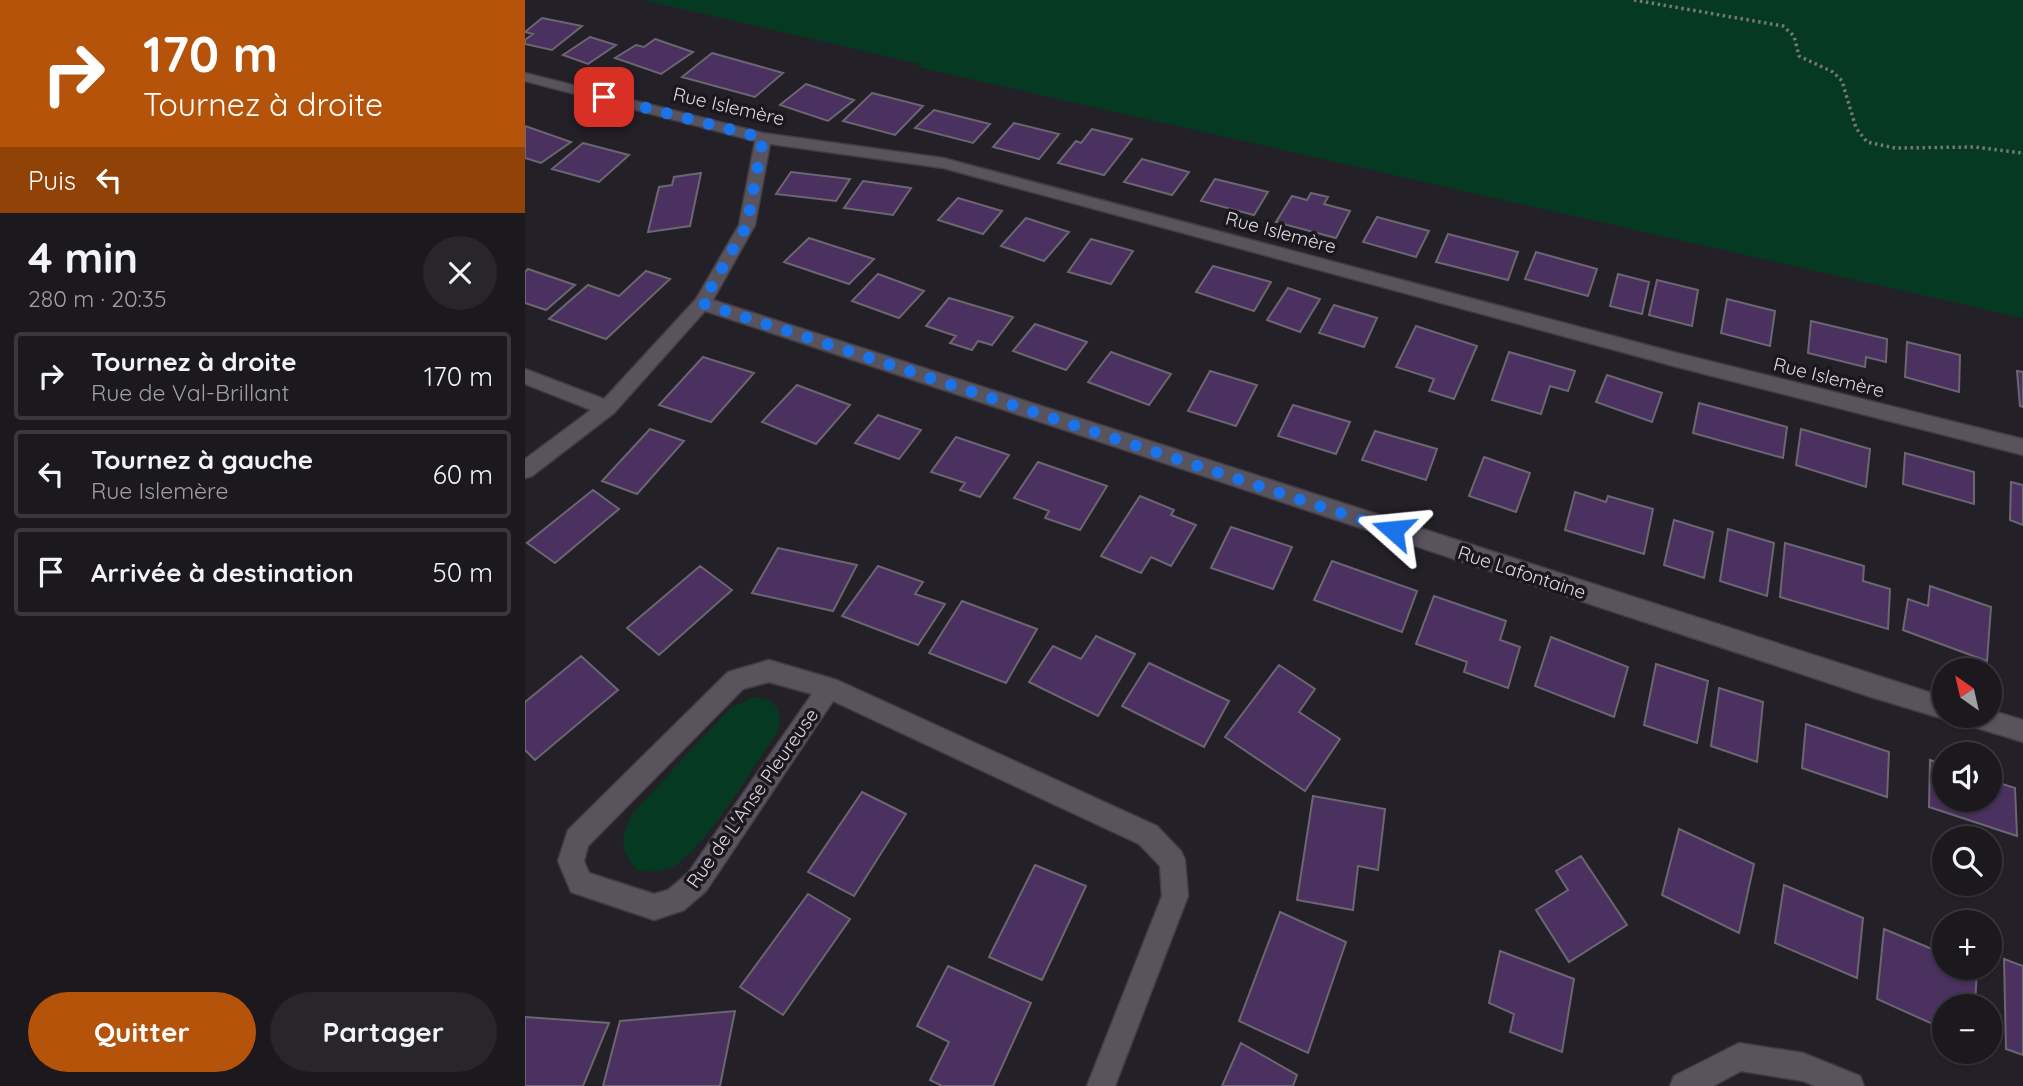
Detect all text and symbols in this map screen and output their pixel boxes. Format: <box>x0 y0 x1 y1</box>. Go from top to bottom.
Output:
text: 170 m <box>143 23 278 84</box>
icon: right <box>28 28 119 119</box>
pin <box>574 67 634 127</box>
icon: arrive <box>585 78 623 116</box>
street label: Rue Islemère <box>671 82 787 130</box>
text: Tournez à droite <box>143 84 383 124</box>
icon: left <box>90 161 128 199</box>
text: Puis <box>28 164 76 197</box>
street label: Rue Islemère <box>1223 206 1339 258</box>
text: 4 min <box>28 231 138 284</box>
button: close <box>423 236 497 310</box>
text: 280 m · 20:35 <box>28 284 166 313</box>
text: Tournez à droite <box>91 345 296 378</box>
street label: Rue Islemère <box>1771 352 1887 402</box>
icon: right <box>32 357 70 395</box>
text: 170 m <box>424 360 493 393</box>
text: Rue de Val-Brillant <box>91 378 289 407</box>
text: Tournez à gauche <box>91 443 313 476</box>
icon: left <box>32 455 70 493</box>
text: 60 m <box>433 458 493 491</box>
text: Rue Islemère <box>91 476 228 505</box>
position arrow <box>1356 493 1430 567</box>
street label: Rue Lafontaine <box>1455 540 1589 604</box>
icon: arrive <box>32 553 70 591</box>
text: Arrivée à destination <box>91 556 354 589</box>
text: 50 m <box>433 556 493 589</box>
north arrow <box>1932 658 2002 728</box>
map controls <box>1932 658 2002 1064</box>
street label: Rue de L'Anse Pleureuse <box>681 704 823 892</box>
button: sound <box>1932 742 2002 812</box>
button: search <box>1932 826 2002 896</box>
button: + <box>1932 910 2002 980</box>
button: Quitter <box>28 992 256 1072</box>
button: Partager <box>270 992 497 1072</box>
button: − <box>1932 994 2002 1064</box>

